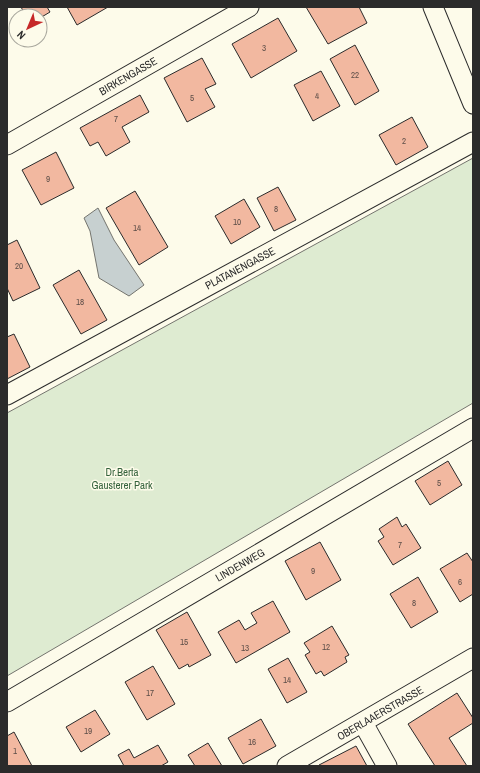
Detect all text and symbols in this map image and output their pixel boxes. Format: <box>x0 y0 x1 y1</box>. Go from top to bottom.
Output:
north arrow <box>8 8 48 48</box>
text: N <box>14 28 28 42</box>
house number: 3 <box>262 42 266 54</box>
street label: BIRKENGASSE <box>96 54 160 98</box>
house number: 22 <box>351 69 359 81</box>
house number: 4 <box>315 90 319 102</box>
house number: 5 <box>190 92 194 104</box>
house number: 7 <box>114 113 118 125</box>
house number: 2 <box>402 135 406 147</box>
house number: 9 <box>46 173 50 185</box>
house number: 8 <box>274 203 278 215</box>
house number: 10 <box>233 216 241 228</box>
house number: 14 <box>133 222 141 234</box>
street label: PLATANENGASSE <box>203 244 277 292</box>
house number: 20 <box>15 260 23 272</box>
house number: 18 <box>76 296 84 308</box>
park label: Dr.Berta Gausterer Park <box>91 465 153 492</box>
house number: 5 <box>437 477 441 489</box>
house number: 7 <box>398 539 402 551</box>
street label: LINDENWEG <box>213 545 267 585</box>
house number: 9 <box>311 565 315 577</box>
house number: 6 <box>458 576 462 588</box>
house number: 8 <box>412 597 416 609</box>
house number: 15 <box>180 636 188 648</box>
house number: 12 <box>322 641 330 653</box>
house number: 13 <box>241 642 249 654</box>
house number: 14 <box>283 674 291 686</box>
street label: OBERLAAERSTRASSE <box>334 683 426 743</box>
house number: 17 <box>146 687 154 699</box>
house number: 19 <box>84 725 92 737</box>
house number: 16 <box>248 736 256 748</box>
house number: 1 <box>13 745 17 757</box>

